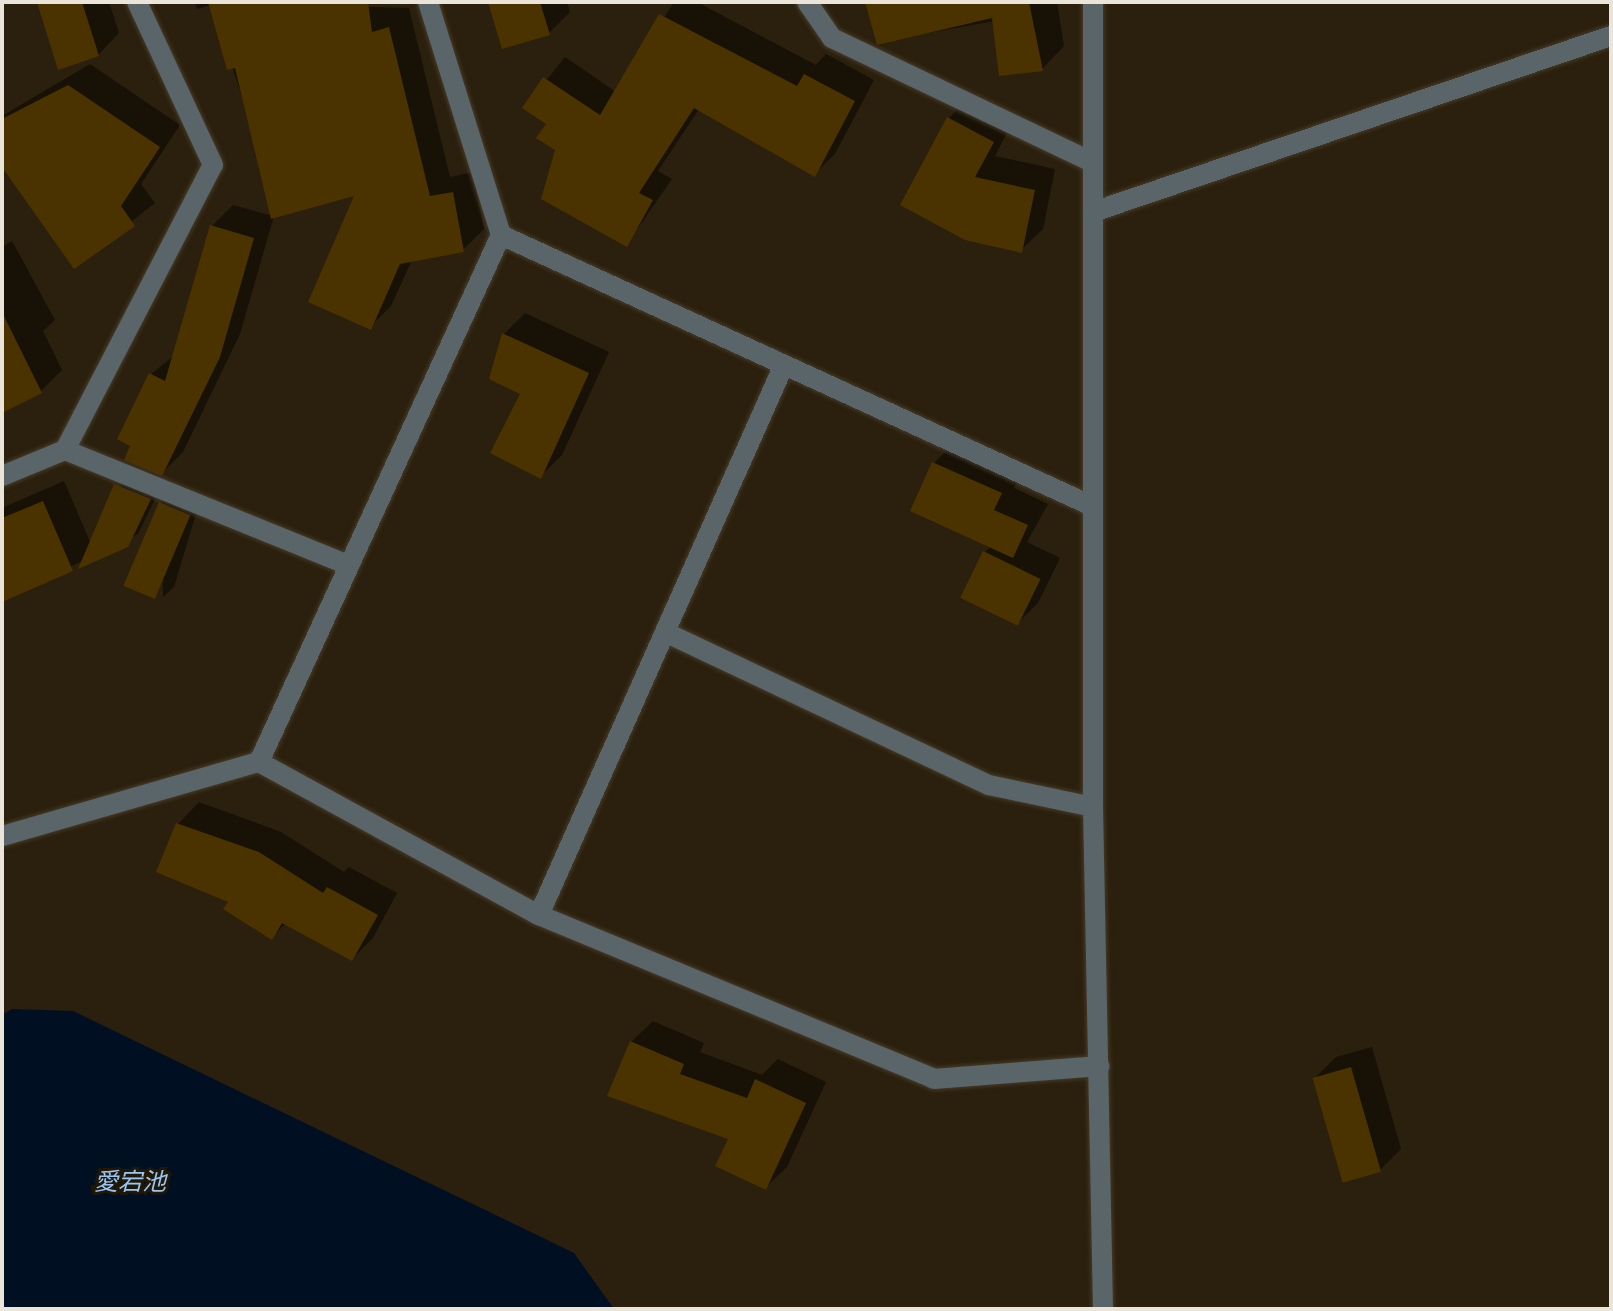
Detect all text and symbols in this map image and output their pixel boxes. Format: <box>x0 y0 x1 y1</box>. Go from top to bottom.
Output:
water label: 愛宕池 <box>94 1168 166 1196</box>

